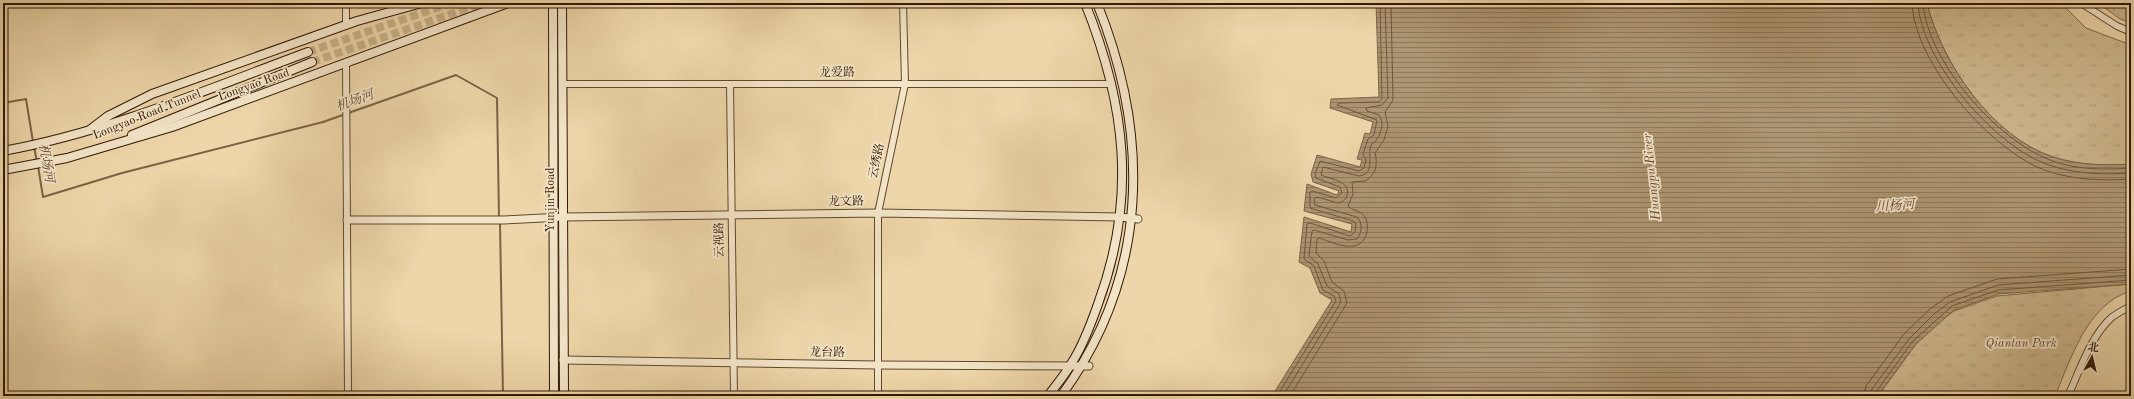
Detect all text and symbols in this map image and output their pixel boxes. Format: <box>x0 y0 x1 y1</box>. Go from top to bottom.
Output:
street label: 龙爱路 <box>819 65 855 79</box>
street label: Longyao Road <box>217 67 291 103</box>
water label: 机场河 <box>334 87 377 114</box>
street label: Longyao Road Tunnel <box>91 88 203 142</box>
water label: Huangpu River <box>1641 132 1663 222</box>
water label: 机场河 <box>36 142 57 185</box>
street label: 云绣路 <box>865 142 887 180</box>
street label: Yunjin Road <box>545 168 557 232</box>
street label: 龙文路 <box>828 194 864 208</box>
water label: 川杨河 <box>1875 197 1917 214</box>
street label: 云视路 <box>712 222 726 258</box>
north arrow <box>2072 337 2112 377</box>
park label: Qiantan Park <box>1985 338 2057 350</box>
text: 北 <box>2087 341 2100 355</box>
street label: 龙台路 <box>809 345 845 359</box>

